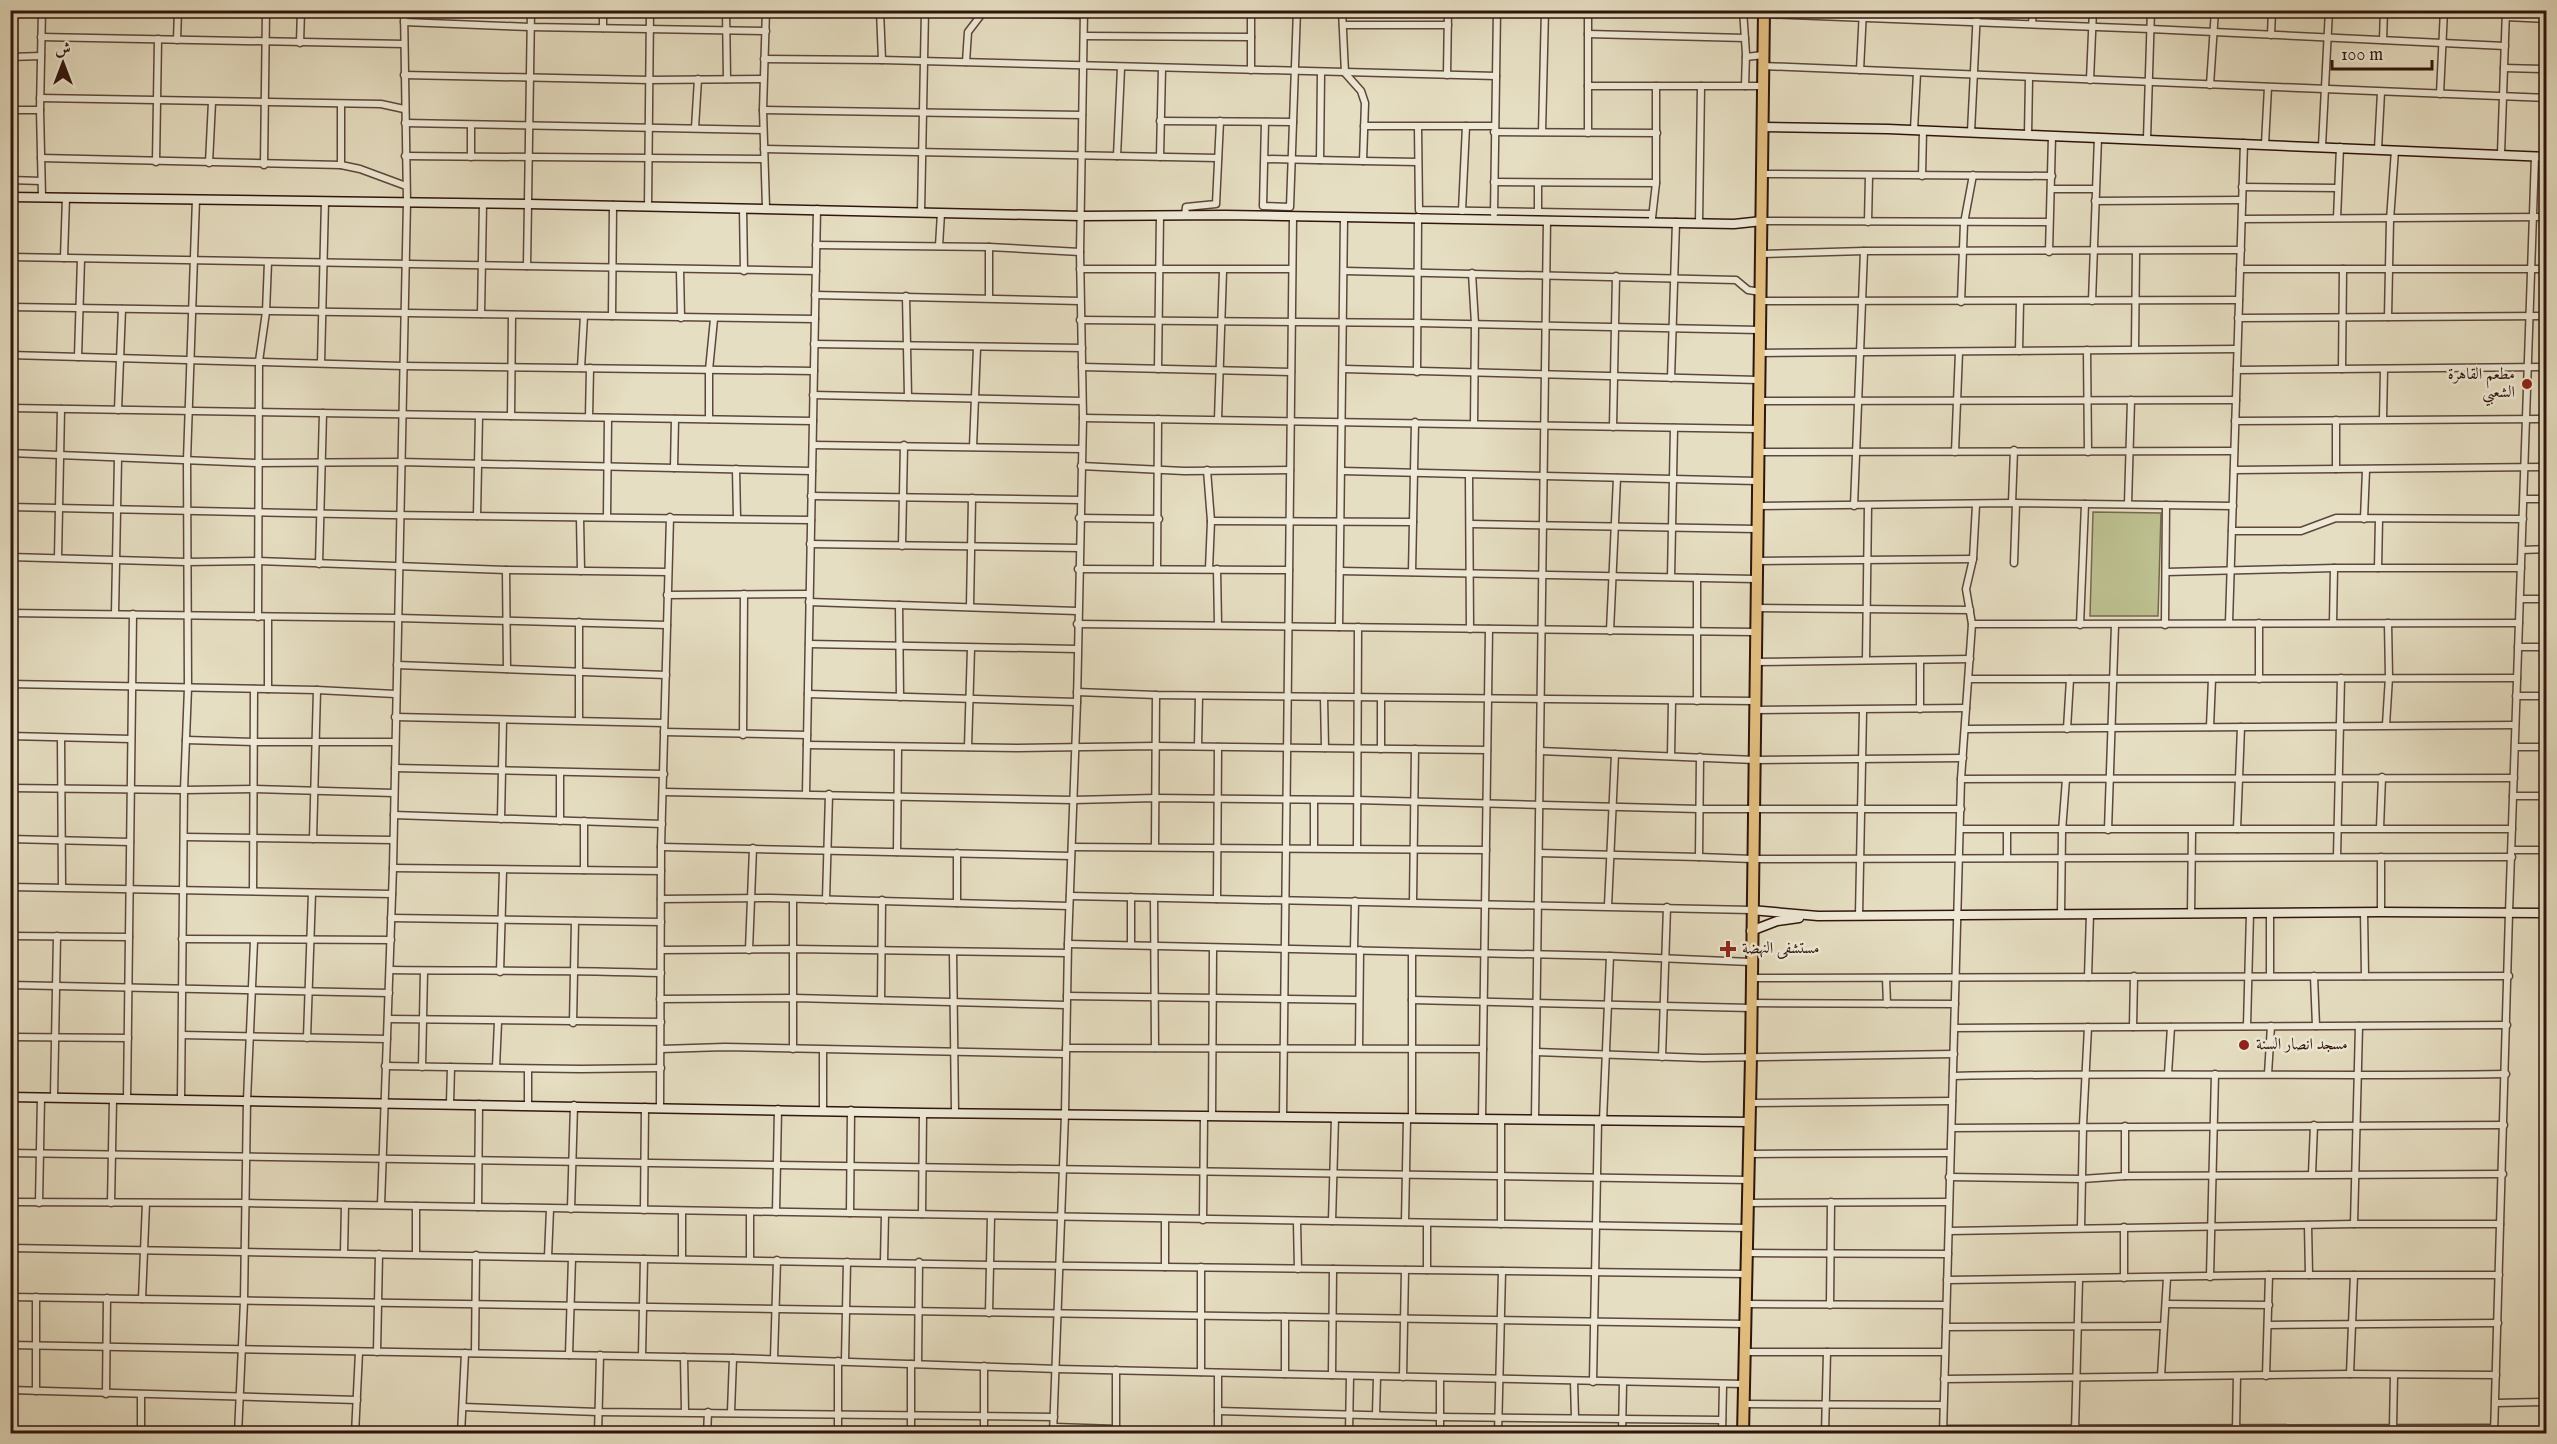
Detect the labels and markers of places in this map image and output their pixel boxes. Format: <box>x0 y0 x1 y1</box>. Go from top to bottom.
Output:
place label: مطعم القاهرة الشعبي <box>2448 365 2515 407</box>
marker: مطعم القاهرة الشعبي <box>2520 377 2534 391</box>
place label: مستشفى النهضة <box>1742 939 1819 959</box>
marker: مستشفى النهضة <box>1719 940 1737 958</box>
place label: مسجد انصار السنة <box>2256 1035 2348 1055</box>
marker: مسجد انصار السنة <box>2237 1038 2251 1052</box>

